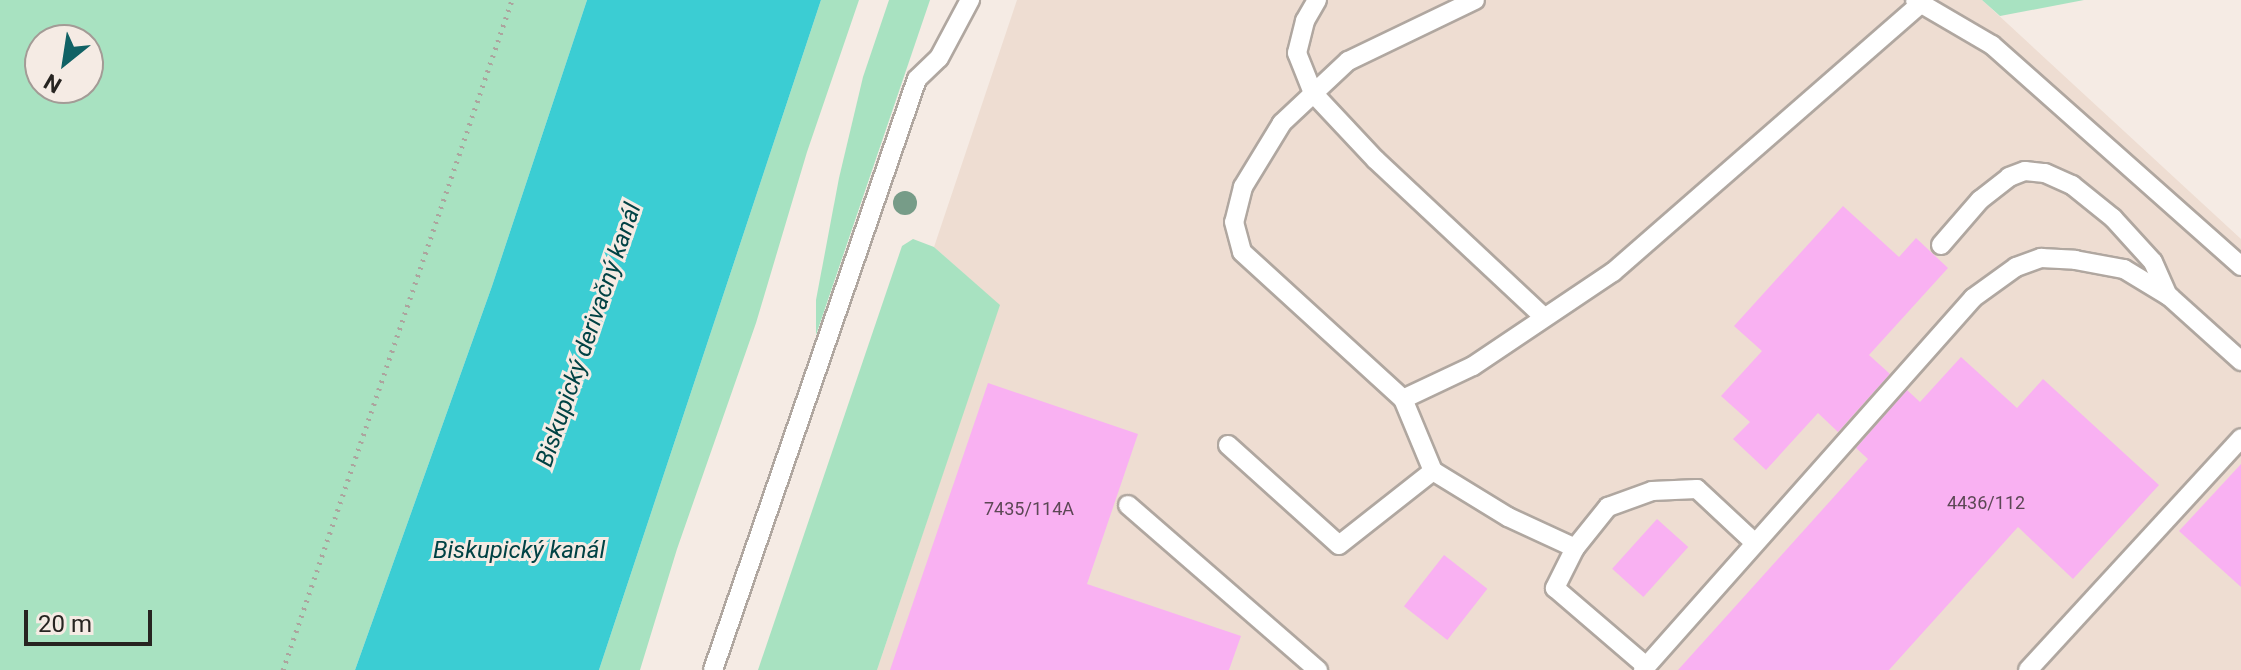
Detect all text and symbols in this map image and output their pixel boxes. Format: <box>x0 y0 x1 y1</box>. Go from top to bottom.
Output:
north arrow <box>24 24 104 104</box>
text: N <box>40 69 66 98</box>
water label: Biskupický derivačný kanál <box>530 199 648 471</box>
house number: 4436/112 <box>1947 492 2025 514</box>
house number: 7435/114A <box>984 498 1074 520</box>
water label: Biskupický kanál <box>433 537 605 565</box>
scale bar <box>28 594 156 644</box>
text: 20 m <box>38 610 92 638</box>

